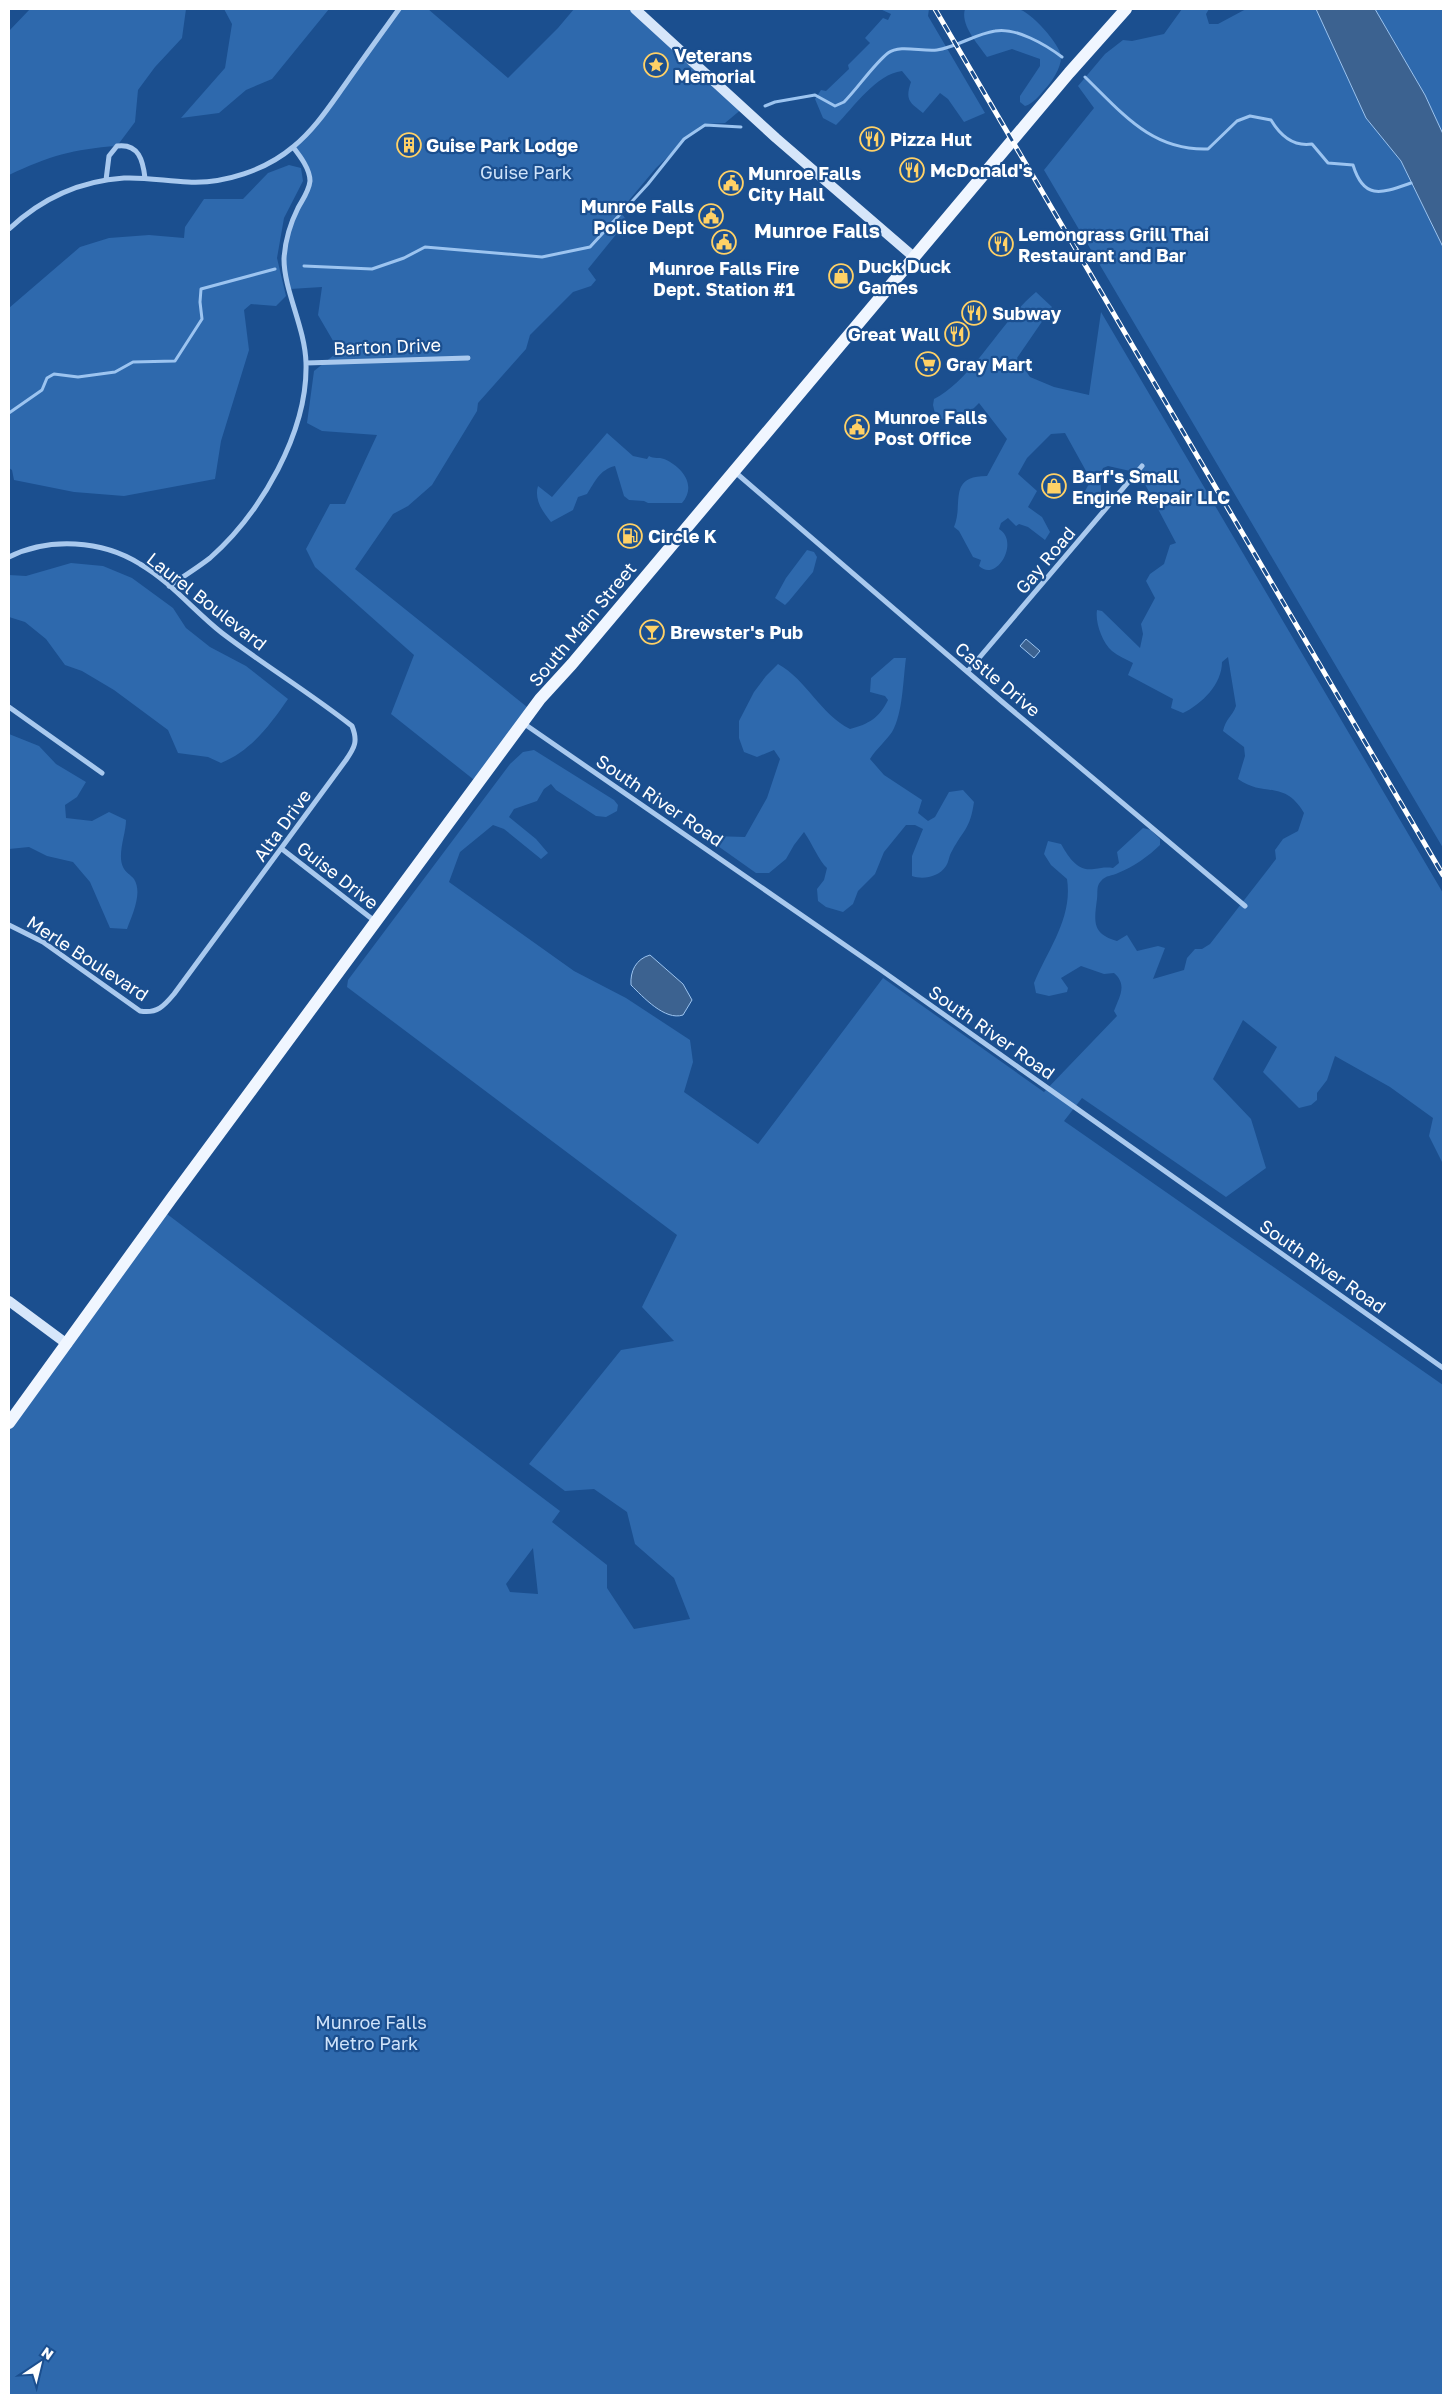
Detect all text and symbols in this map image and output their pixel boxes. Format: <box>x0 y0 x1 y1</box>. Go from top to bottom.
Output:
place label: Veterans Memorial <box>674 44 756 87</box>
place icon: Veterans Memorial <box>643 52 669 78</box>
restaurant icon: Pizza Hut <box>859 126 885 152</box>
place label: Pizza Hut <box>890 128 972 150</box>
building icon: Guise Park Lodge <box>396 132 422 158</box>
place label: Guise Park Lodge <box>426 134 578 156</box>
restaurant icon: McDonald's <box>899 157 925 183</box>
place label: McDonald's <box>930 159 1033 181</box>
park label: Guise Park <box>480 161 572 183</box>
place label: Munroe Falls City Hall <box>748 162 861 205</box>
public building icon: Munroe Falls City Hall <box>718 170 744 196</box>
place label: Munroe Falls Police Dept <box>581 195 694 238</box>
public building icon: Munroe Falls Police Dept <box>698 203 724 229</box>
district label: Munroe Falls <box>754 218 880 242</box>
place label: Lemongrass Grill Thai Restaurant and Bar <box>1018 223 1209 266</box>
public building icon: Munroe Falls Fire Dept. Station #1 <box>711 229 737 255</box>
restaurant icon: Lemongrass Grill Thai Restaurant and Bar <box>988 231 1014 257</box>
place label: Duck Duck Games <box>858 255 952 298</box>
place label: Munroe Falls Fire Dept. Station #1 <box>649 257 800 300</box>
shop icon: Duck Duck Games <box>828 263 854 289</box>
restaurant icon: Subway <box>961 300 987 326</box>
place label: Subway <box>992 302 1061 324</box>
restaurant icon: Great Wall <box>944 321 970 347</box>
place label: Great Wall <box>848 323 940 345</box>
street label: Barton Drive <box>333 333 441 359</box>
supermarket icon: Gray Mart <box>915 351 941 377</box>
place label: Gray Mart <box>946 353 1033 375</box>
place label: Munroe Falls Post Office <box>874 406 987 449</box>
public building icon: Munroe Falls Post Office <box>844 414 870 440</box>
place label: Barf's Small Engine Repair LLC <box>1072 465 1230 508</box>
shop icon: Barf's Small Engine Repair LLC <box>1041 473 1067 499</box>
street label: Gay Road <box>1010 522 1080 598</box>
fuel station icon: Circle K <box>617 523 643 549</box>
place label: Circle K <box>648 525 717 547</box>
street label: Laurel Boulevard <box>143 547 271 655</box>
street label: South Main Street <box>524 557 640 691</box>
bar icon: Brewster's Pub <box>639 619 665 645</box>
place label: Brewster's Pub <box>670 621 803 643</box>
street label: Castle Drive <box>951 637 1045 721</box>
street label: South River Road <box>592 749 728 851</box>
street label: Alta Drive <box>249 785 315 865</box>
street label: Guise Drive <box>293 836 383 914</box>
street label: Merle Boulevard <box>23 911 153 1005</box>
street label: South River Road <box>925 980 1059 1084</box>
street label: South River Road <box>1256 1214 1390 1318</box>
park label: Munroe Falls Metro Park <box>315 2011 427 2054</box>
north arrow <box>15 2339 65 2389</box>
text: N <box>39 2343 57 2363</box>

